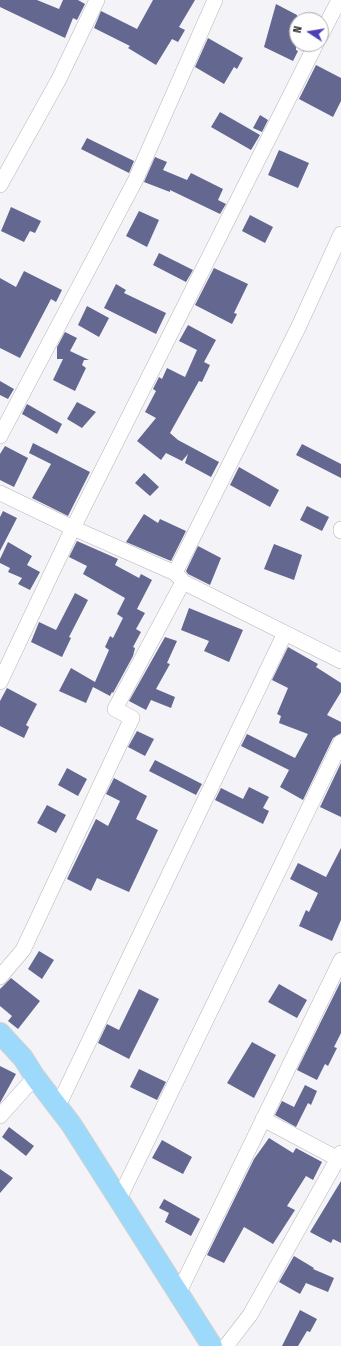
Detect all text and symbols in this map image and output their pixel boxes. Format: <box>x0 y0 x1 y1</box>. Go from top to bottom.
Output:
north arrow <box>289 12 329 52</box>
text: N <box>291 25 305 34</box>

